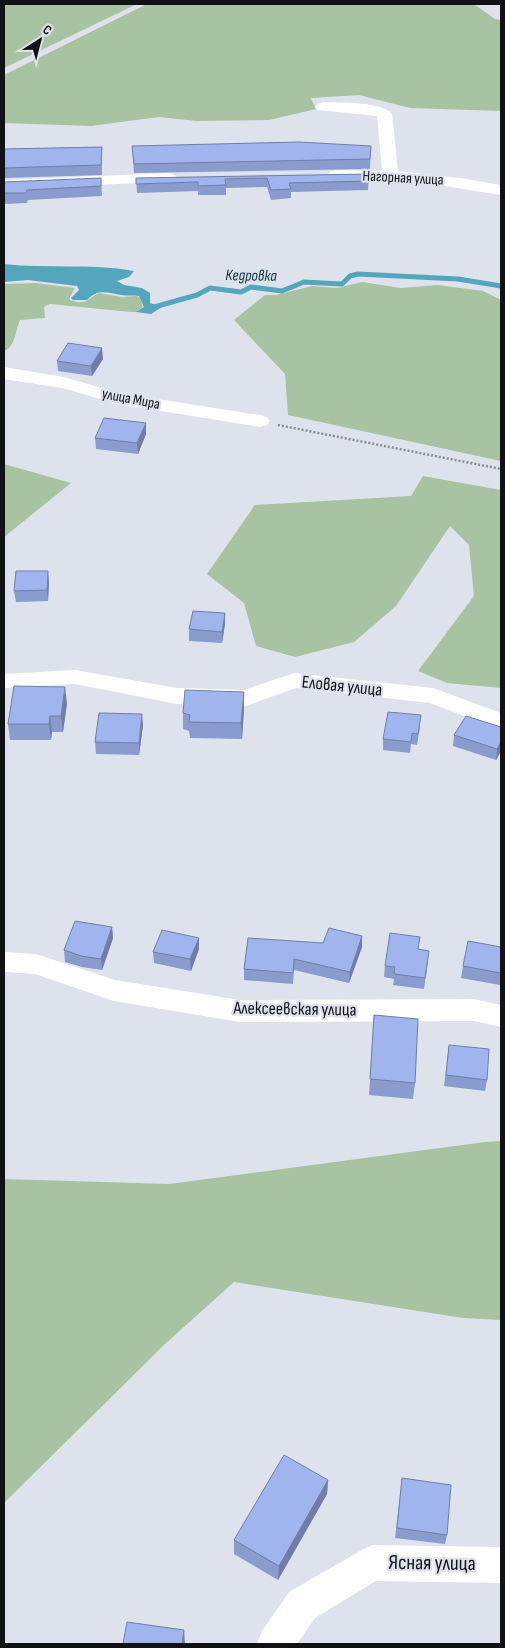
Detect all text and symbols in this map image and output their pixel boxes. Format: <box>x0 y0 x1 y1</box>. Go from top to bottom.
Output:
north arrow <box>15 15 65 65</box>
text: С <box>39 21 55 39</box>
street label: Нагорная улица <box>362 166 444 190</box>
water label: Кедровка <box>225 266 277 286</box>
street label: улица Мира <box>100 384 162 414</box>
street label: Еловая улица <box>301 671 383 701</box>
street label: Алексеевская улица <box>232 997 357 1021</box>
street label: Ясная улица <box>388 1550 476 1576</box>

